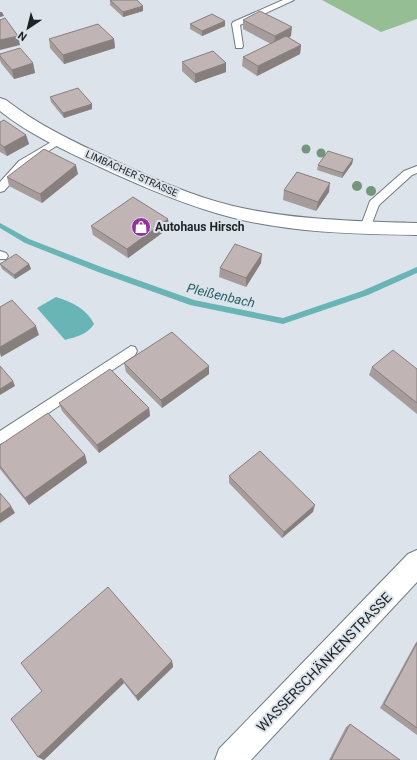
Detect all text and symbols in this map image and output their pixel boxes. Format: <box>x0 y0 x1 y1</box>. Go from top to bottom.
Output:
north arrow <box>8 8 48 48</box>
text: N <box>15 28 29 43</box>
street label: LIMBACHER STRASSE <box>84 148 180 199</box>
shop icon: Autohaus Hirsch <box>130 216 152 238</box>
place label: Autohaus Hirsch <box>155 220 245 234</box>
water label: Pleißenbach <box>185 280 256 311</box>
street label: WASSERSCHÄNKENSTRASSE <box>253 589 395 735</box>

